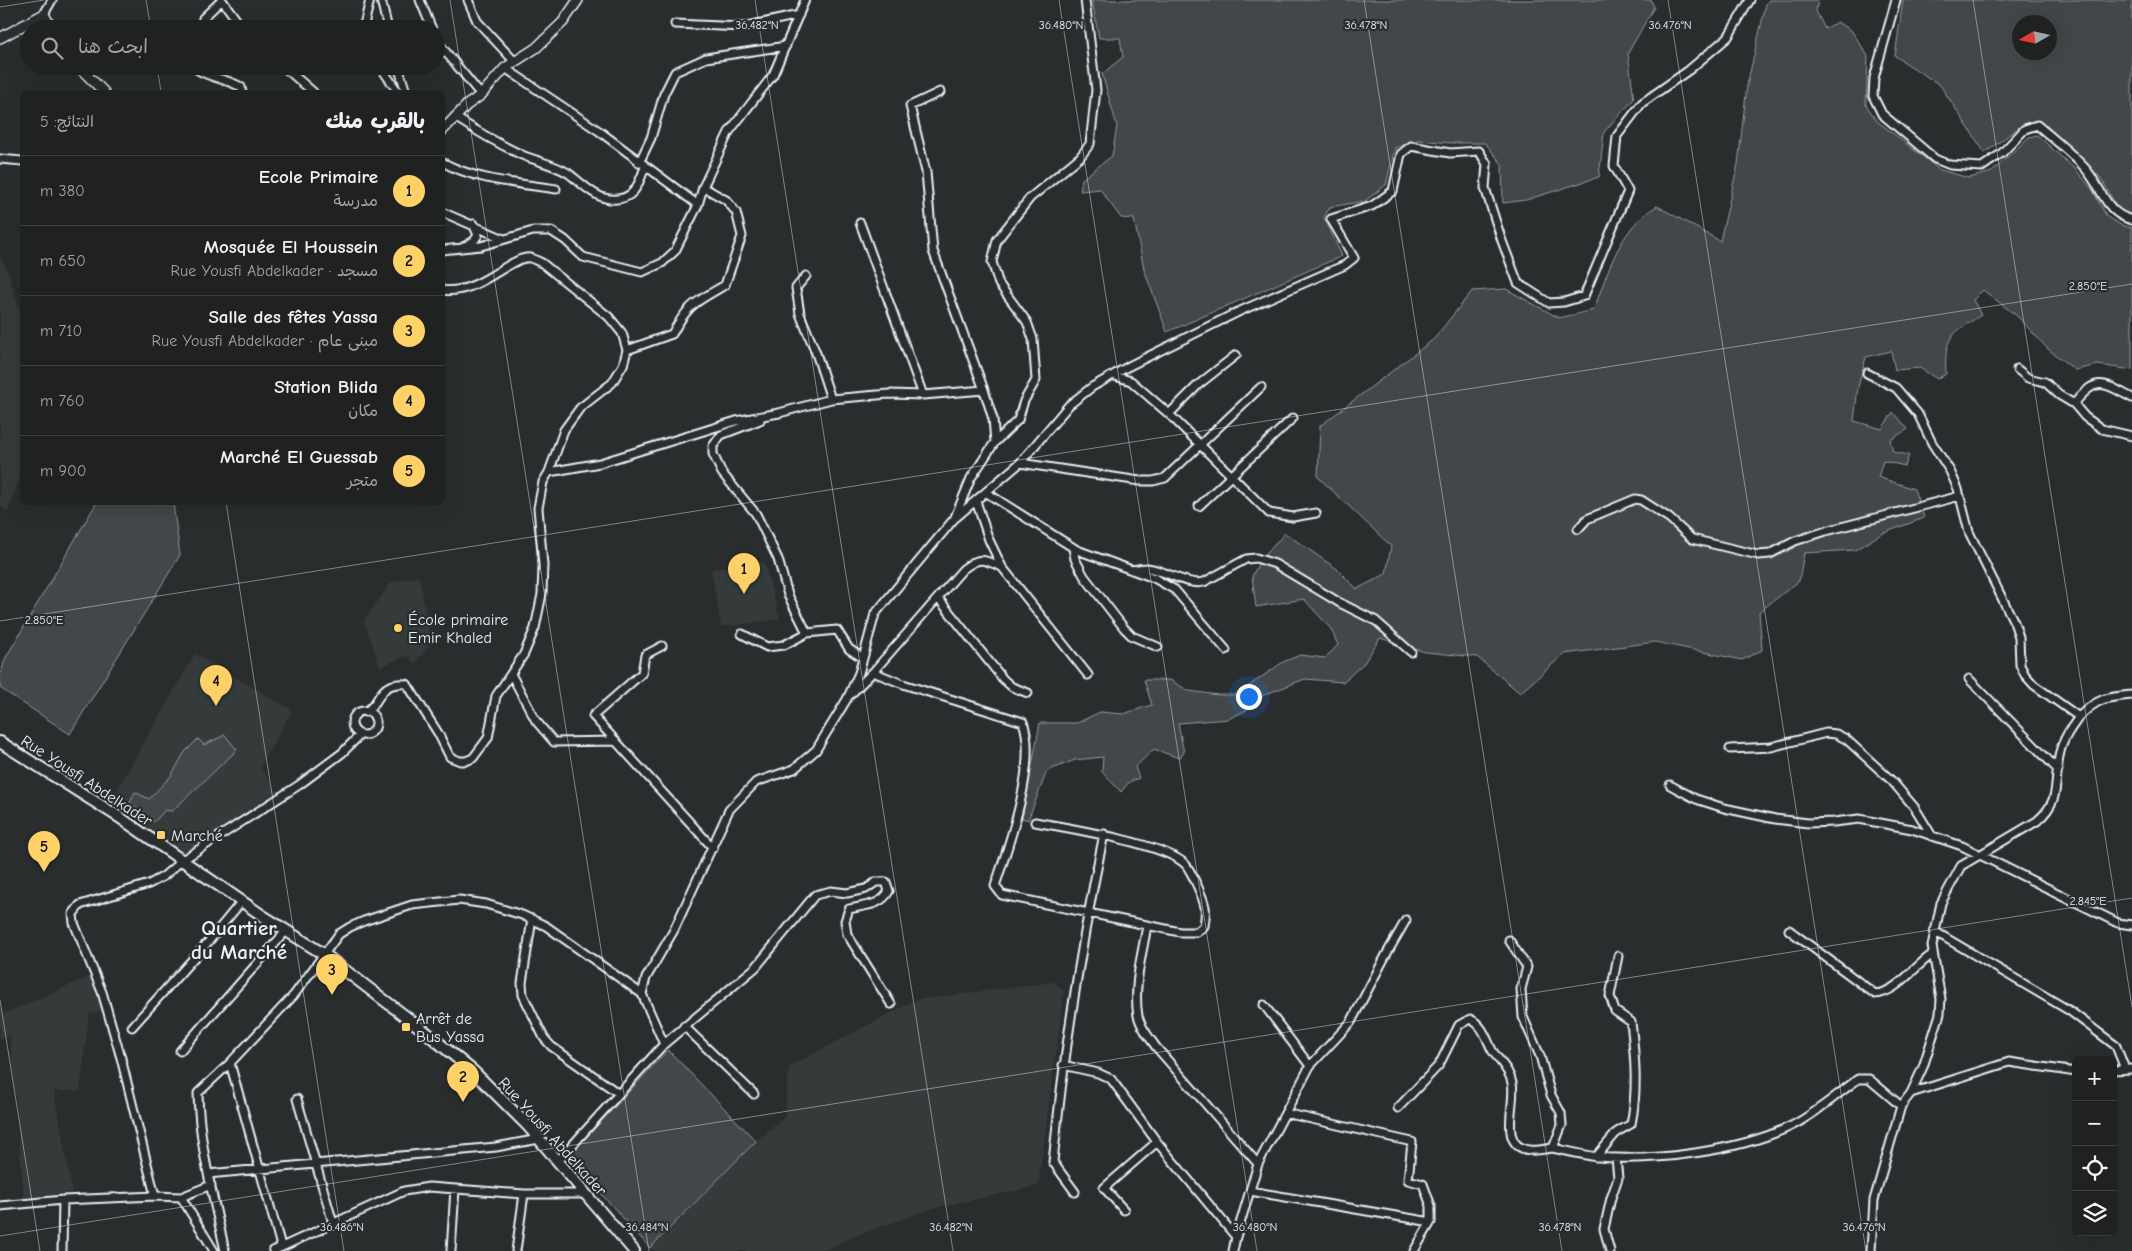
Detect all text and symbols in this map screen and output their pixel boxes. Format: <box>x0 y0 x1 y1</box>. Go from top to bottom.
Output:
north arrow <box>2012 15 2057 60</box>
text: 36.482°N <box>735 18 779 32</box>
text: 36.480°N <box>1039 18 1083 32</box>
text: 36.478°N <box>1345 18 1387 32</box>
text: 36.476°N <box>1648 18 1692 32</box>
search box <box>20 20 445 75</box>
icon: search <box>38 34 66 62</box>
text: ابحث هنا <box>78 36 148 58</box>
text: بالقرب منك <box>325 109 425 133</box>
text: النتائج: 5 <box>40 113 94 131</box>
text: Ecole Primaire <box>259 166 378 188</box>
text: 380 m <box>40 182 85 200</box>
text: 1 <box>406 182 412 200</box>
text: مدرسة <box>333 192 378 210</box>
text: Mosquée El Houssein <box>204 236 378 258</box>
text: 650 m <box>40 252 86 270</box>
text: 2 <box>405 252 413 270</box>
text: مسجد · Rue Yousfi Abdelkader <box>171 262 378 280</box>
text: 2.850°E <box>2069 279 2107 293</box>
text: Salle des fêtes Yassa <box>208 306 378 328</box>
text: 710 m <box>40 322 82 340</box>
text: 3 <box>405 322 413 340</box>
text: مبنى عام · Rue Yousfi Abdelkader <box>151 332 378 350</box>
text: Station Blida <box>274 376 378 398</box>
text: 760 m <box>40 392 84 410</box>
text: 4 <box>405 392 413 410</box>
text: مكان <box>348 402 378 420</box>
text: Marché El Guessab <box>220 446 378 468</box>
text: 900 m <box>40 462 87 480</box>
text: 5 <box>405 462 413 480</box>
text: متجر <box>347 472 378 490</box>
pin: 1 <box>728 553 760 594</box>
place label: École primaire Emir Khaled <box>408 610 508 647</box>
text: 2.850°E <box>25 613 63 627</box>
marker: École primaire Emir Khaled <box>392 622 404 634</box>
pin: 4 <box>200 665 232 706</box>
your location <box>1236 684 1262 710</box>
street label: Rue Yousfi Abdelkader <box>17 732 156 830</box>
place label: Marché <box>171 827 223 845</box>
marker: Marché <box>155 829 167 841</box>
pin: 5 <box>28 831 60 872</box>
text: 2.845°E <box>2070 894 2106 908</box>
district label: Quartier du Marché <box>191 916 287 964</box>
pin: 3 <box>316 954 348 995</box>
place label: Arrêt de Bus Yassa <box>416 1010 484 1046</box>
marker: Arrêt de Bus Yassa <box>400 1021 412 1033</box>
map controls <box>2072 1056 2117 1236</box>
button: + <box>2072 1056 2117 1101</box>
pin: 2 <box>447 1061 479 1102</box>
street label: Rue Yousfi Abdelkader <box>494 1074 611 1200</box>
button: − <box>2072 1101 2117 1146</box>
button: locate <box>2072 1146 2117 1191</box>
button: layers <box>2072 1191 2117 1236</box>
text: 36.486°N <box>320 1220 364 1234</box>
text: 36.484°N <box>625 1220 669 1234</box>
text: 36.482°N <box>929 1220 973 1234</box>
text: 36.480°N <box>1233 1220 1277 1234</box>
text: 36.478°N <box>1539 1220 1581 1234</box>
text: 36.476°N <box>1842 1220 1886 1234</box>

